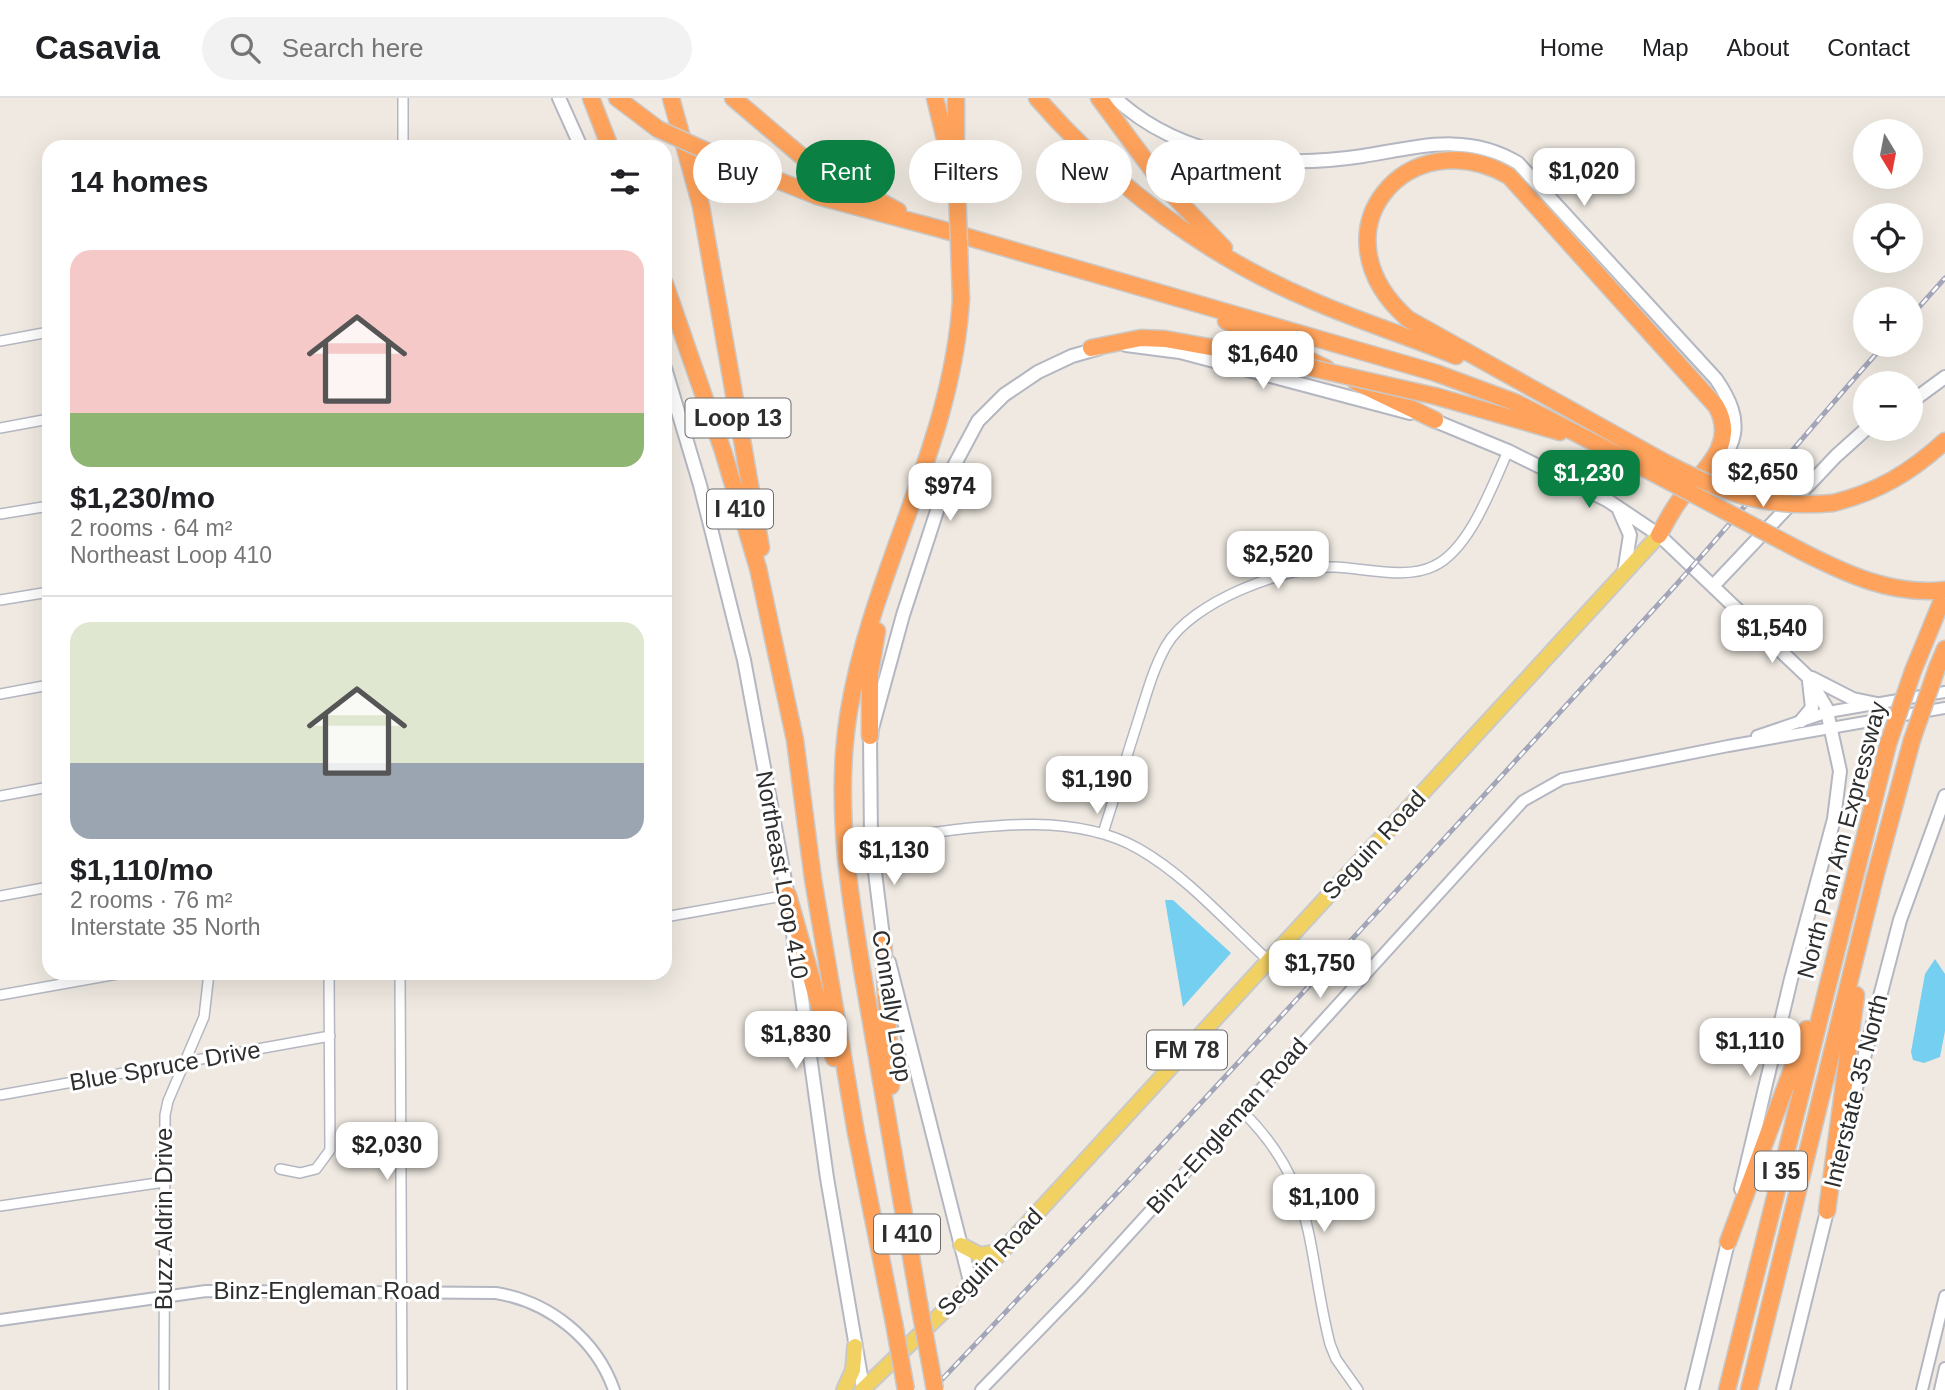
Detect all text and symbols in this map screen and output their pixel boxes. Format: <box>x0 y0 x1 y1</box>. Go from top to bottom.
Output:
search box <box>202 17 692 80</box>
text: Casavia <box>35 29 160 66</box>
icon: search <box>226 29 264 67</box>
text: Search here <box>282 33 423 63</box>
text: Home <box>1540 34 1604 61</box>
text: Map <box>1642 34 1689 61</box>
text: About <box>1727 34 1789 61</box>
text: Contact <box>1827 34 1910 61</box>
north arrow <box>1853 119 1923 189</box>
map controls <box>1853 119 1923 441</box>
chip: Buy <box>693 140 782 203</box>
chip: Rent <box>796 140 895 203</box>
chip: Filters <box>909 140 1022 203</box>
chip: New <box>1036 140 1132 203</box>
chip: Apartment <box>1146 140 1305 203</box>
pin: $1,020 <box>1527 148 1641 208</box>
text: $1,020 <box>1549 158 1619 184</box>
icon: filters <box>606 163 644 201</box>
text: 14 homes <box>70 165 208 198</box>
button: locate <box>1853 203 1923 273</box>
button: + <box>1853 287 1923 357</box>
icon: home <box>294 296 420 422</box>
pin: $1,640 <box>1206 331 1320 391</box>
text: $1,640 <box>1228 341 1298 367</box>
button: − <box>1853 371 1923 441</box>
road number: Loop 13 <box>686 398 790 438</box>
pin: $1,230 <box>1532 450 1646 510</box>
pin: $2,650 <box>1706 450 1820 509</box>
text: $2,650 <box>1728 459 1798 485</box>
text: $1,230 <box>1554 460 1624 486</box>
pin: $974 <box>909 464 991 523</box>
text: $974 <box>924 473 976 499</box>
text: $1,230/mo <box>70 481 215 514</box>
road number: I 410 <box>707 490 773 528</box>
text: 2 rooms · 64 m² <box>70 515 232 541</box>
pin: $2,520 <box>1221 532 1335 591</box>
text: $2,520 <box>1243 541 1313 567</box>
text: Northeast Loop 410 <box>70 542 272 568</box>
pin: $1,540 <box>1715 606 1829 665</box>
text: $1,540 <box>1737 615 1807 641</box>
icon: home <box>294 668 420 794</box>
street label: North Pan Am Expressway <box>1792 699 1891 981</box>
pin: $1,190 <box>1040 756 1154 816</box>
text: $1,190 <box>1062 766 1132 792</box>
street label: Northeast Loop 410 <box>751 769 814 981</box>
street label: Seguin Road <box>1316 785 1431 905</box>
pin: $1,130 <box>837 828 951 887</box>
text: $1,130 <box>859 837 929 863</box>
text: $1,110/mo <box>70 853 213 886</box>
text: 2 rooms · 76 m² <box>70 887 232 913</box>
text: Interstate 35 North <box>70 914 261 940</box>
street label: Connally Loop <box>867 928 918 1084</box>
pin: $1,750 <box>1263 940 1377 1000</box>
text: $1,750 <box>1285 950 1355 976</box>
street label: Interstate 35 North <box>1818 991 1893 1191</box>
pin: $1,830 <box>739 1012 853 1071</box>
pin: $1,110 <box>1693 1018 1807 1078</box>
text: $1,830 <box>761 1021 831 1047</box>
text: $1,110 <box>1715 1028 1785 1054</box>
road number: FM 78 <box>1147 1030 1227 1070</box>
street label: Binz-Engleman Road <box>1141 1032 1313 1219</box>
street label: Blue Spruce Drive <box>67 1035 262 1096</box>
pin: $2,030 <box>330 1122 444 1182</box>
street label: Buzz Aldrin Drive <box>150 1128 177 1310</box>
text: $2,030 <box>352 1132 422 1158</box>
road number: I 35 <box>1755 1152 1807 1190</box>
pin: $1,100 <box>1267 1174 1381 1234</box>
text: $1,100 <box>1289 1184 1359 1210</box>
street label: Seguin Road <box>932 1202 1048 1321</box>
road number: I 410 <box>874 1214 940 1254</box>
street label: Binz-Engleman Road <box>214 1277 440 1304</box>

